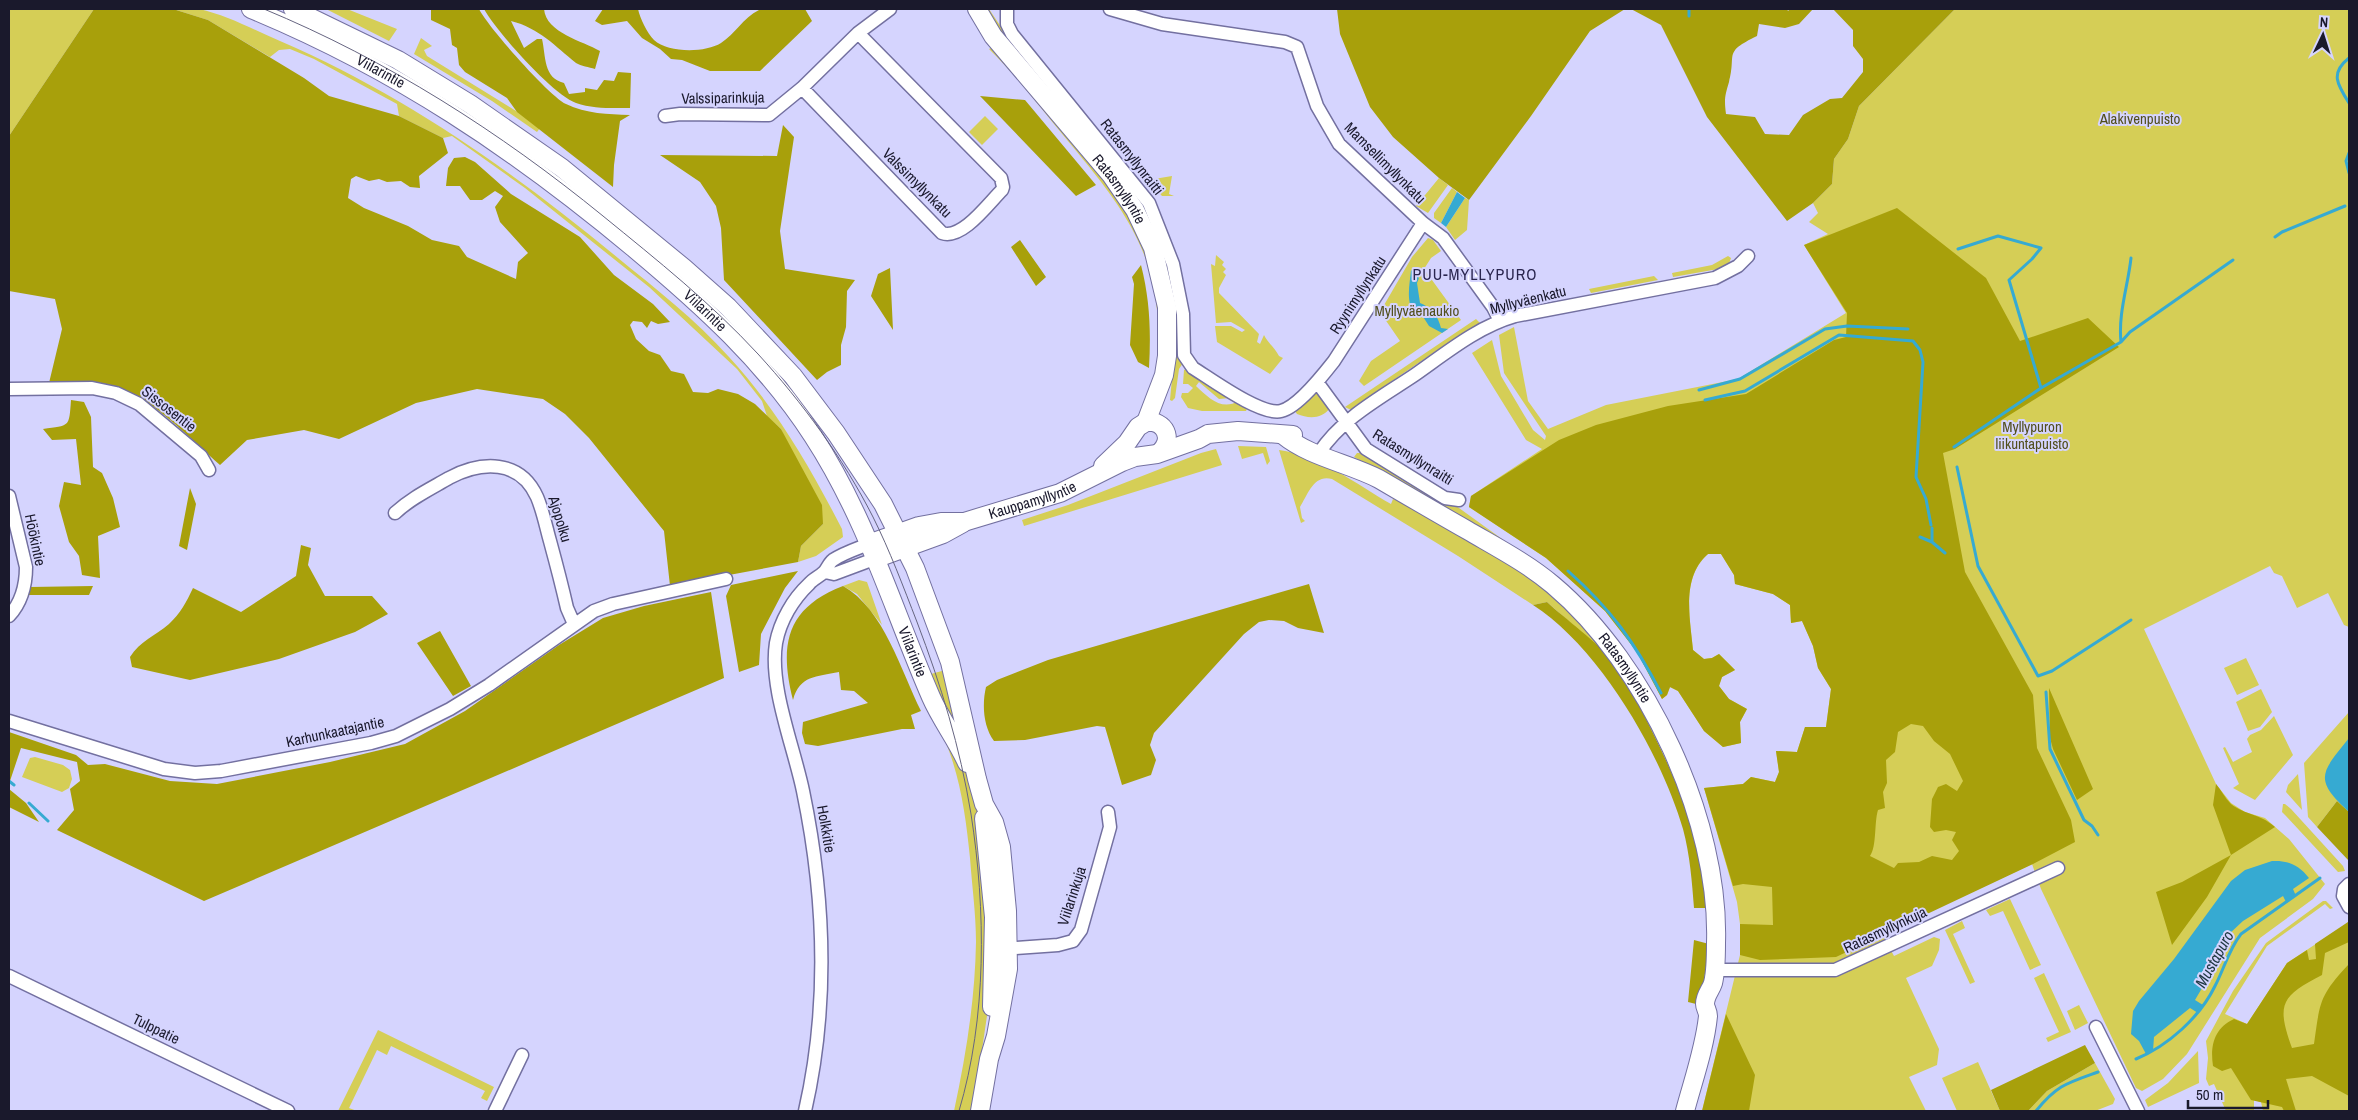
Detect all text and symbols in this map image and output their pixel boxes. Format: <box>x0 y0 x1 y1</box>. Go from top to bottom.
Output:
north arrow <box>2298 10 2348 60</box>
text: N <box>2319 13 2329 31</box>
street label: Viilarintie <box>353 49 409 93</box>
street label: Valssiparinkuja <box>681 86 765 109</box>
park label: Alakivenpuisto <box>2099 108 2181 129</box>
street label: Ratasmyllynraitti <box>1096 114 1169 199</box>
street label: Mamsellimyllynkatu <box>1340 117 1431 208</box>
street label: Valssimyllynkatu <box>878 143 957 222</box>
street label: Ratasmyllyntie <box>1088 150 1151 227</box>
street label: Ryynimyllynkatu <box>1324 251 1391 338</box>
district label: PUU-MYLLYPURO <box>1412 263 1538 285</box>
street label: Myllyväenkatu <box>1488 280 1568 319</box>
street label: Viilarintie <box>679 285 732 336</box>
park label: Myllyväenaukio <box>1375 300 1460 321</box>
street label: Sissosentie <box>138 381 201 437</box>
park label: Myllypuron liikuntapuisto <box>1995 416 2069 454</box>
street label: Ratasmyllynraitti <box>1369 423 1458 490</box>
street label: Kauppamyllyntie <box>986 476 1080 524</box>
street label: Ajopolku <box>543 492 577 544</box>
street label: Höökintie <box>20 512 51 568</box>
street label: Viilarintie <box>893 624 932 680</box>
street label: Ratasmyllyntie <box>1594 628 1657 707</box>
street label: Karhunkaatajantie <box>284 711 386 752</box>
street label: Holkkitie <box>812 804 841 854</box>
street label: Viilarinkuja <box>1052 863 1091 928</box>
street label: Ratasmyllynkuja <box>1840 901 1930 958</box>
water label: Mustapuro <box>2189 927 2239 991</box>
street label: Tulppatie <box>129 1008 184 1049</box>
scale bar <box>2188 1078 2268 1110</box>
text: 50 m <box>2196 1084 2223 1105</box>

